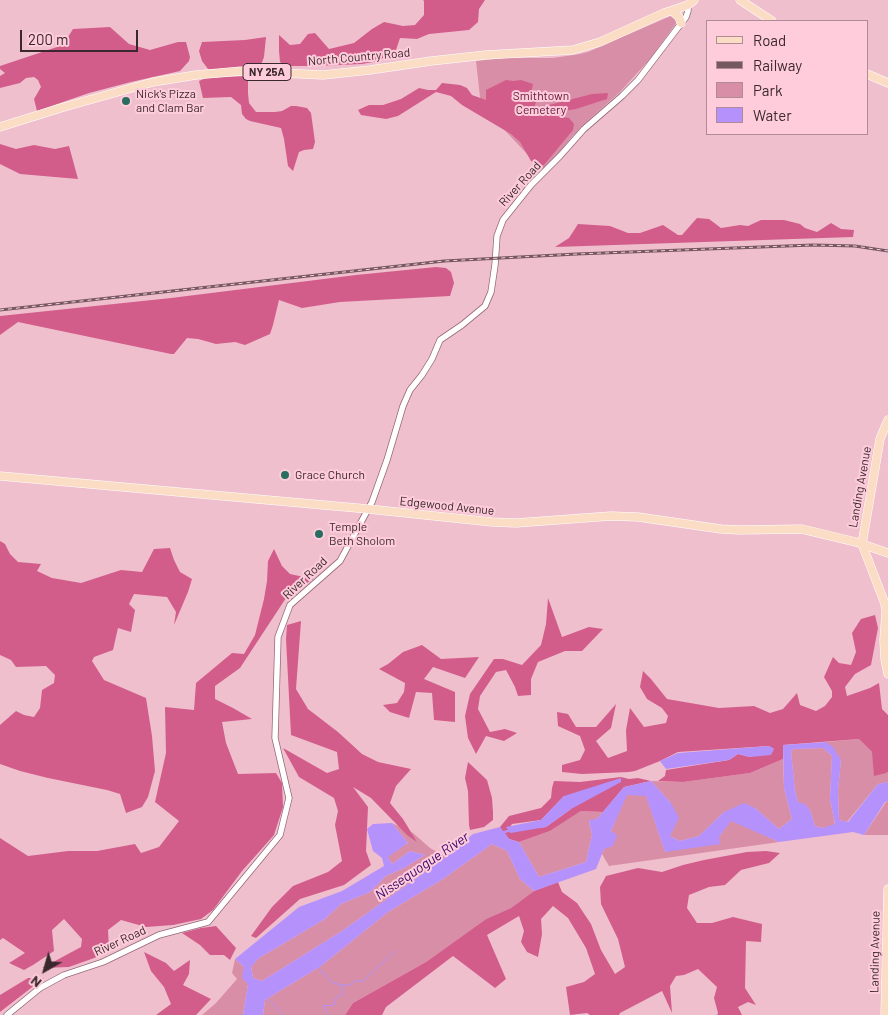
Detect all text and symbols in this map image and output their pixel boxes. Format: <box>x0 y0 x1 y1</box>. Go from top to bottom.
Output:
scale bar <box>22 20 140 52</box>
legend <box>706 20 868 135</box>
text: 200 m <box>28 30 68 48</box>
text: Road <box>753 31 786 49</box>
street label: North Country Road <box>307 45 411 69</box>
text: Railway <box>753 56 802 74</box>
road number: NY 25A <box>243 64 291 80</box>
text: Park <box>753 81 782 99</box>
place label: Nick's Pizza and Clam Bar <box>136 87 204 115</box>
park label: Smithtown Cemetery <box>513 89 569 117</box>
marker: Nick's Pizza and Clam Bar <box>120 95 132 107</box>
text: Water <box>753 106 792 124</box>
street label: River Road <box>496 159 544 209</box>
street label: Landing Avenue <box>846 445 874 529</box>
place label: Grace Church <box>295 468 365 482</box>
marker: Grace Church <box>279 469 291 481</box>
street label: Edgewood Avenue <box>399 494 495 518</box>
place label: Temple Beth Sholom <box>329 520 395 548</box>
marker: Temple Beth Sholom <box>313 528 325 540</box>
street label: River Road <box>280 554 330 602</box>
water label: Nissequogue River <box>372 828 472 904</box>
street label: Landing Avenue <box>867 911 883 993</box>
street label: River Road <box>92 923 148 959</box>
north arrow <box>20 945 70 995</box>
text: N <box>27 973 44 992</box>

